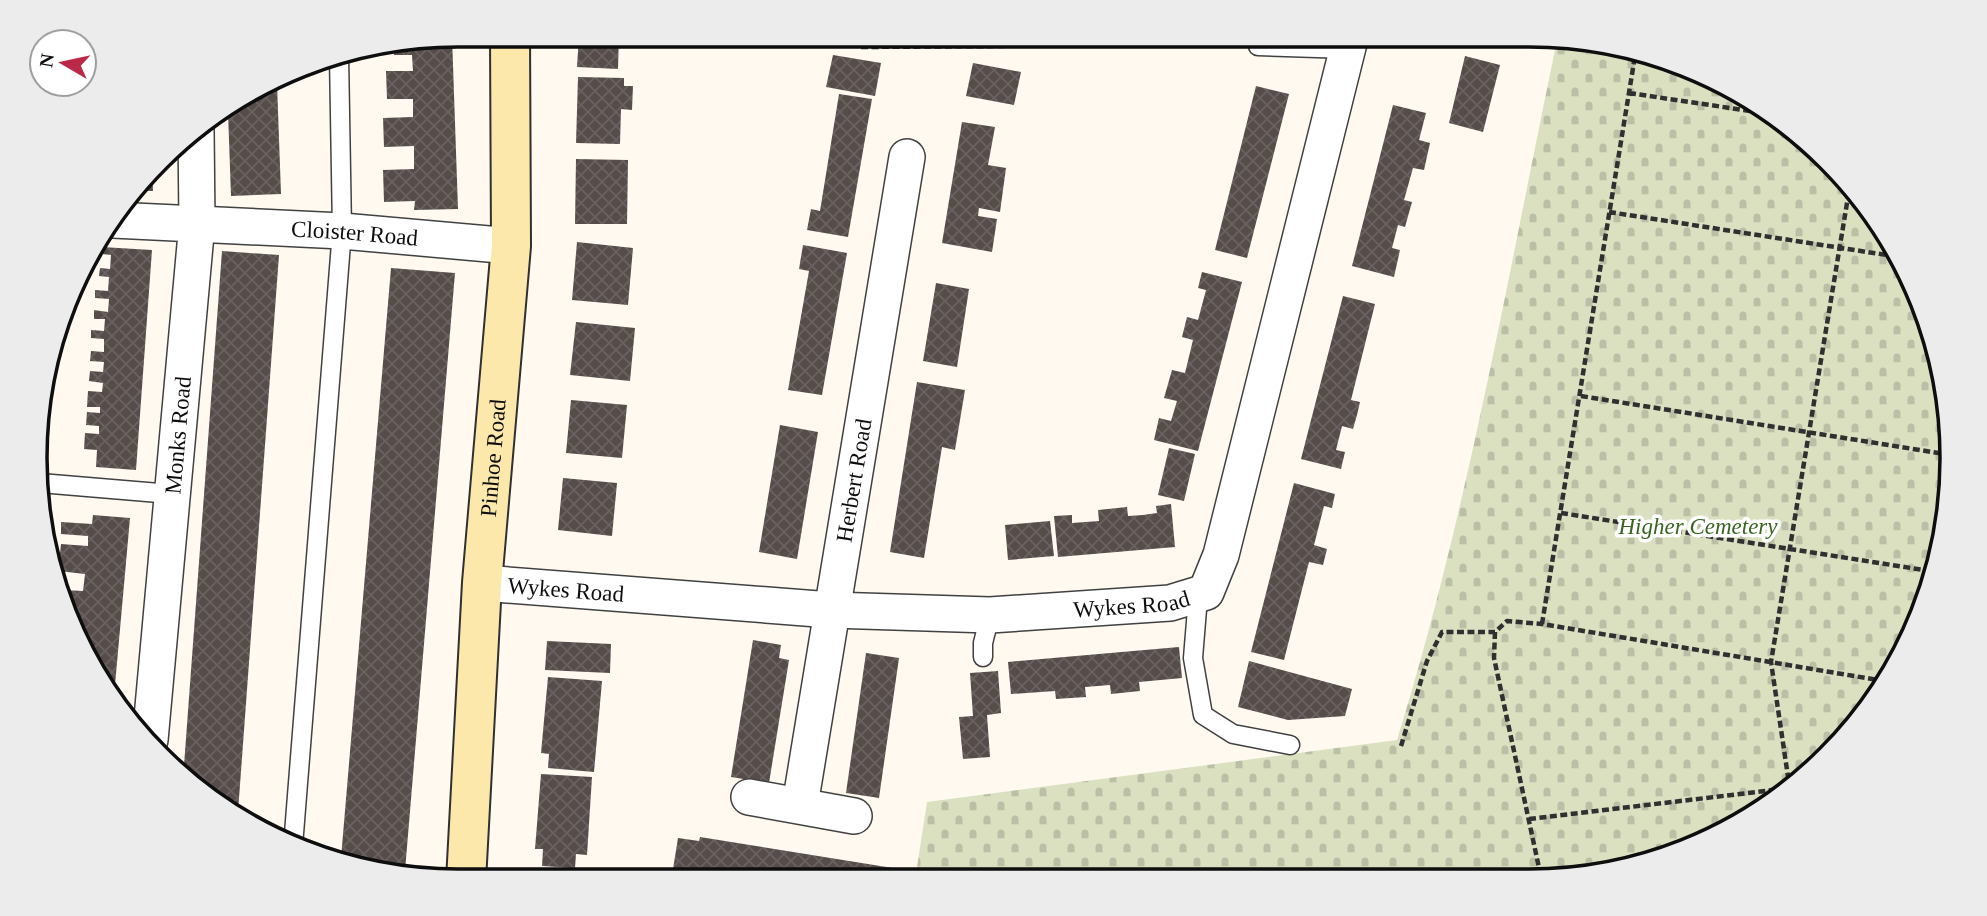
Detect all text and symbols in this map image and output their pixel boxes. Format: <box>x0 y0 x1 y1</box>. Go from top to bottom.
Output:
north arrow <box>28 28 98 98</box>
text: N <box>35 52 58 69</box>
street label: Cloister Road <box>291 217 420 251</box>
street label: Monks Road <box>160 375 196 495</box>
street label: Pinhoe Road <box>476 397 511 518</box>
street label: Herbert Road <box>832 416 877 544</box>
park label: Higher Cemetery <box>1617 514 1778 539</box>
street label: Wykes Road <box>507 573 625 607</box>
street label: Wykes Road <box>1072 586 1193 622</box>

